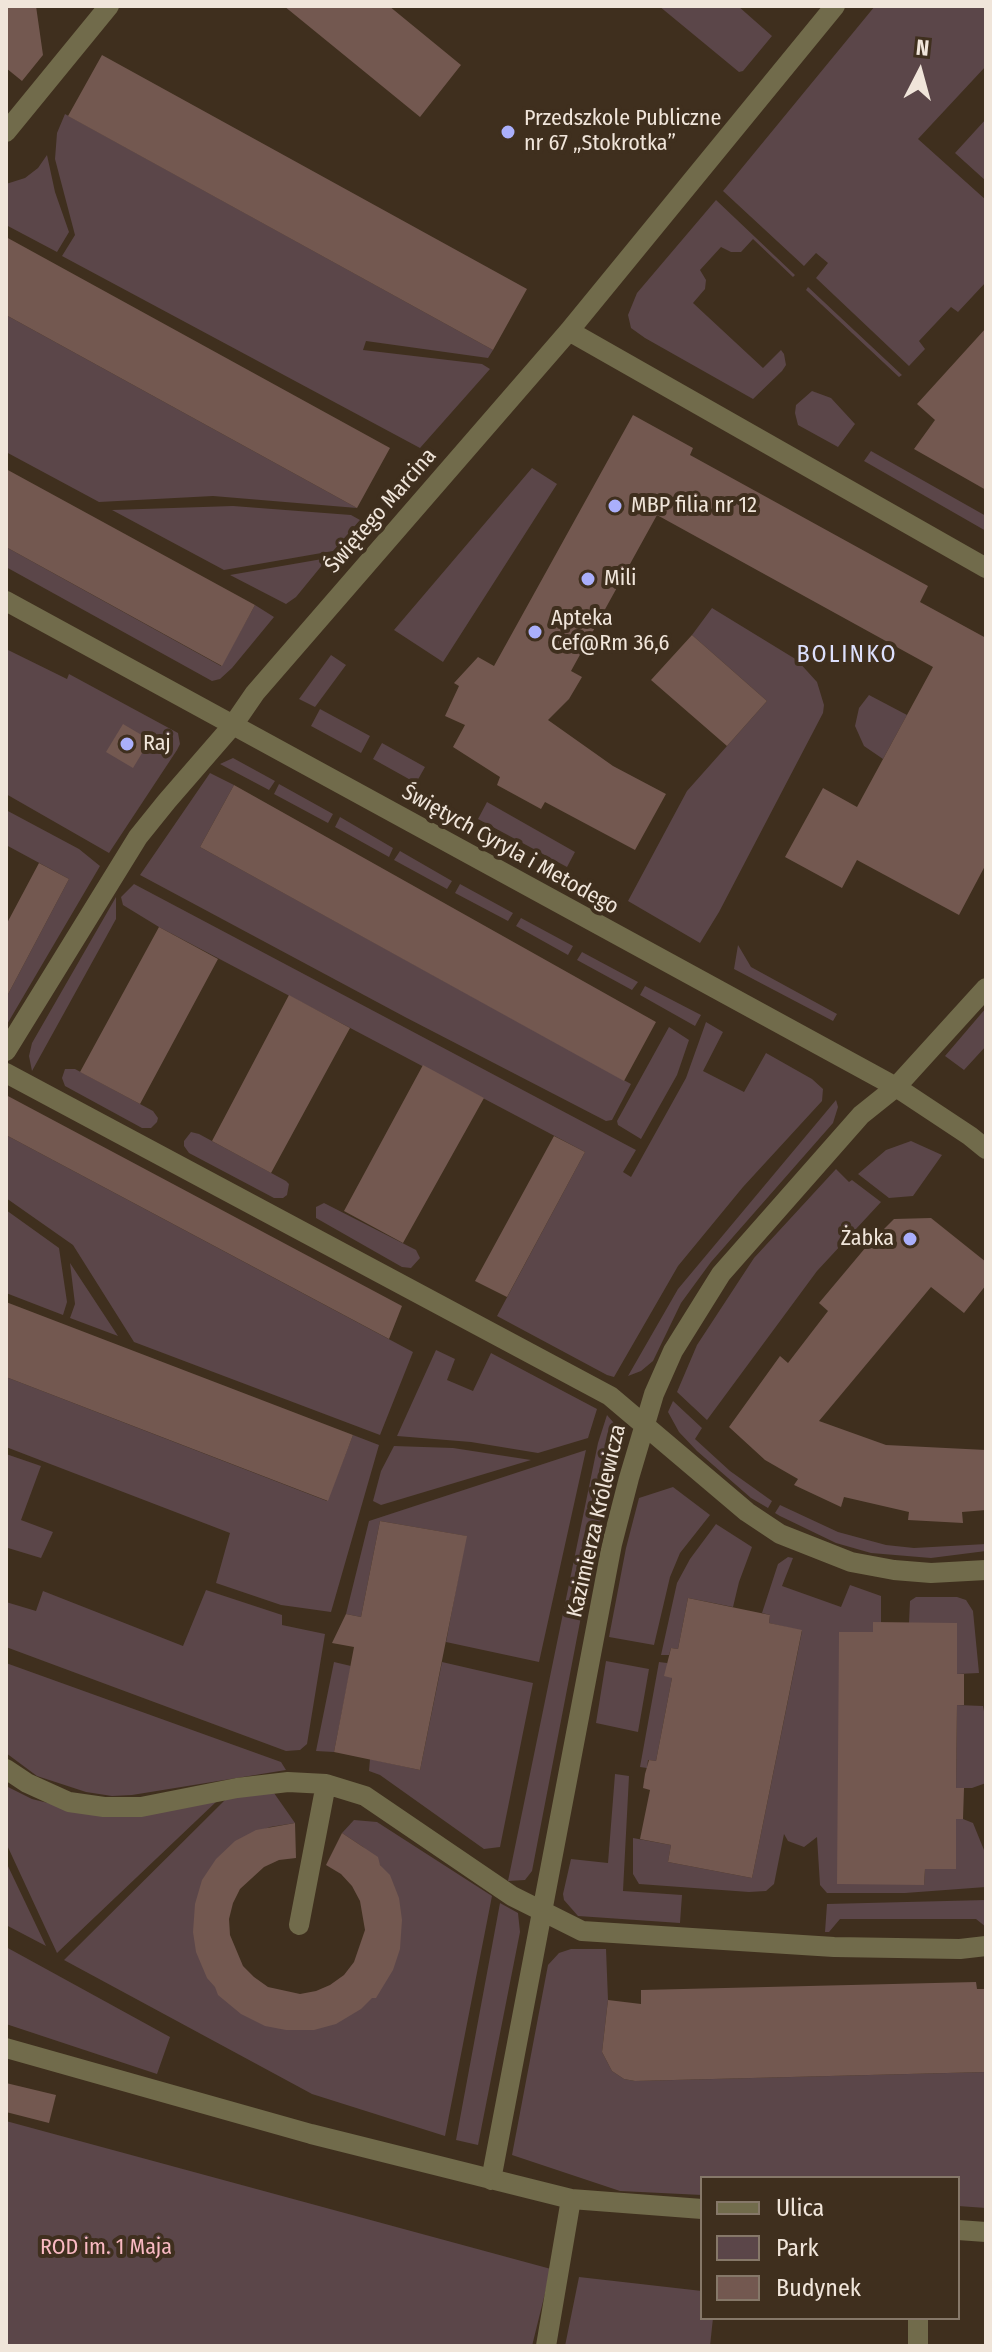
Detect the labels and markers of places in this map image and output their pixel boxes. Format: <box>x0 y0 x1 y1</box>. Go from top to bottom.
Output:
place label: Przedszkole Publiczne nr 67 „Stokrotka” <box>524 106 721 158</box>
marker: Przedszkole Publiczne nr 67 „Stokrotka” <box>499 123 517 141</box>
place label: MBP filia nr 12 <box>631 493 757 519</box>
marker: MBP filia nr 12 <box>606 497 624 515</box>
place label: Mili <box>604 566 637 592</box>
marker: Mili <box>579 570 597 588</box>
place label: Apteka Cef@Rm 36,6 <box>551 606 670 658</box>
marker: Apteka Cef@Rm 36,6 <box>526 623 544 641</box>
place label: Raj <box>143 731 171 757</box>
marker: Raj <box>118 735 136 753</box>
place label: Żabka <box>841 1226 894 1252</box>
marker: Żabka <box>901 1230 919 1248</box>

